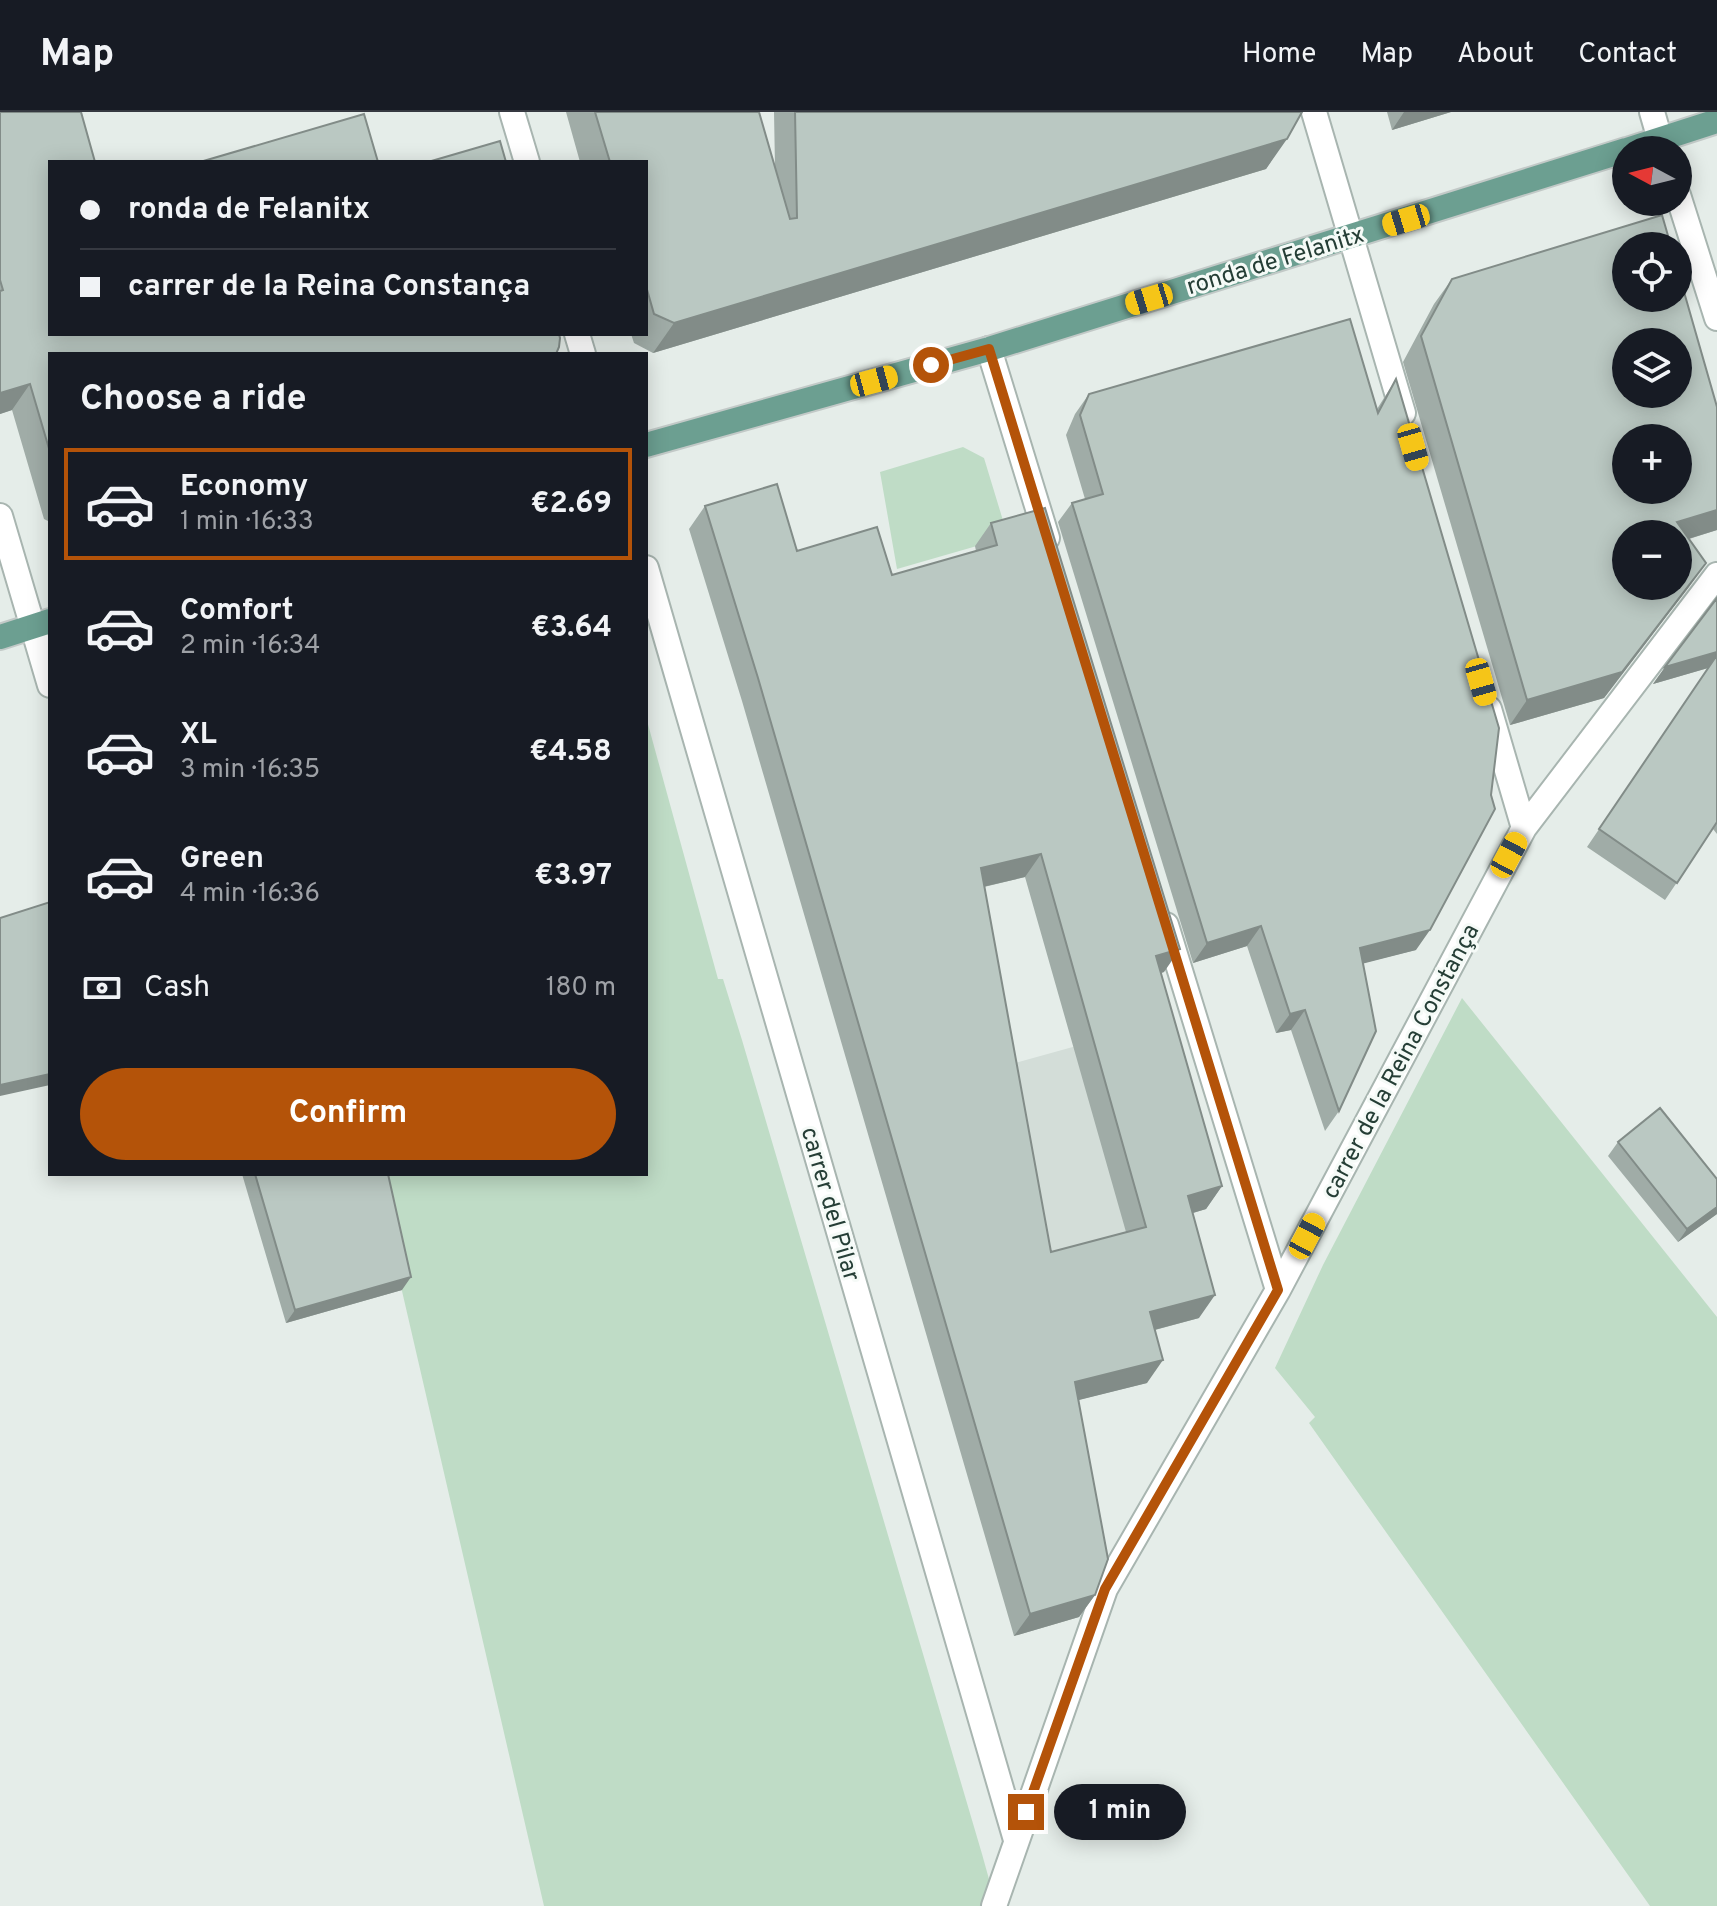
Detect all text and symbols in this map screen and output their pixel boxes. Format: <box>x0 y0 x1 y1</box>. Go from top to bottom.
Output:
text: Map <box>40 31 114 80</box>
text: Home <box>1242 37 1316 73</box>
text: Map <box>1360 37 1413 73</box>
text: About <box>1457 37 1534 73</box>
text: Contact <box>1578 37 1677 73</box>
north arrow <box>1612 136 1692 216</box>
map controls <box>1612 136 1692 600</box>
text: ronda de Felanitx <box>128 192 370 229</box>
car <box>1380 202 1432 238</box>
street label: ronda de Felanitx <box>1183 221 1368 303</box>
button: locate <box>1612 232 1692 312</box>
text: carrer de la Reina Constança <box>128 269 530 306</box>
car <box>1123 281 1175 317</box>
button: layers <box>1612 328 1692 408</box>
route start <box>913 347 949 383</box>
car <box>848 363 900 399</box>
text: Choose a ride <box>80 377 306 423</box>
car <box>1395 421 1431 473</box>
button: + <box>1612 424 1692 504</box>
icon: car <box>84 468 156 540</box>
text: Economy <box>180 469 308 506</box>
text: €2.69 <box>530 486 612 523</box>
text: 1 min · 16:33 <box>180 506 314 539</box>
button: − <box>1612 520 1692 600</box>
icon: car <box>84 592 156 664</box>
text: Comfort <box>180 593 293 630</box>
text: €3.64 <box>531 610 612 647</box>
text: 2 min · 16:34 <box>180 630 320 663</box>
car <box>1463 656 1499 708</box>
icon: car <box>84 716 156 788</box>
text: XL <box>180 717 217 754</box>
text: €4.58 <box>529 734 612 771</box>
text: 3 min · 16:35 <box>180 754 320 787</box>
car <box>1487 828 1531 882</box>
icon: car <box>84 840 156 912</box>
text: Green <box>180 841 264 878</box>
text: €3.97 <box>534 858 612 895</box>
text: 4 min · 16:36 <box>180 878 320 911</box>
street label: carrer de la Reina Constança <box>1316 919 1487 1205</box>
icon: cash <box>80 966 124 1010</box>
text: Cash <box>144 970 210 1007</box>
text: 180 m <box>546 972 616 1005</box>
button: Confirm <box>80 1068 616 1160</box>
street label: carrer del Pilar <box>793 1124 865 1285</box>
car <box>1285 1209 1329 1263</box>
callout: 1 min <box>1054 1784 1186 1840</box>
route end <box>1008 1794 1044 1830</box>
text: 1 min <box>1089 1795 1151 1828</box>

